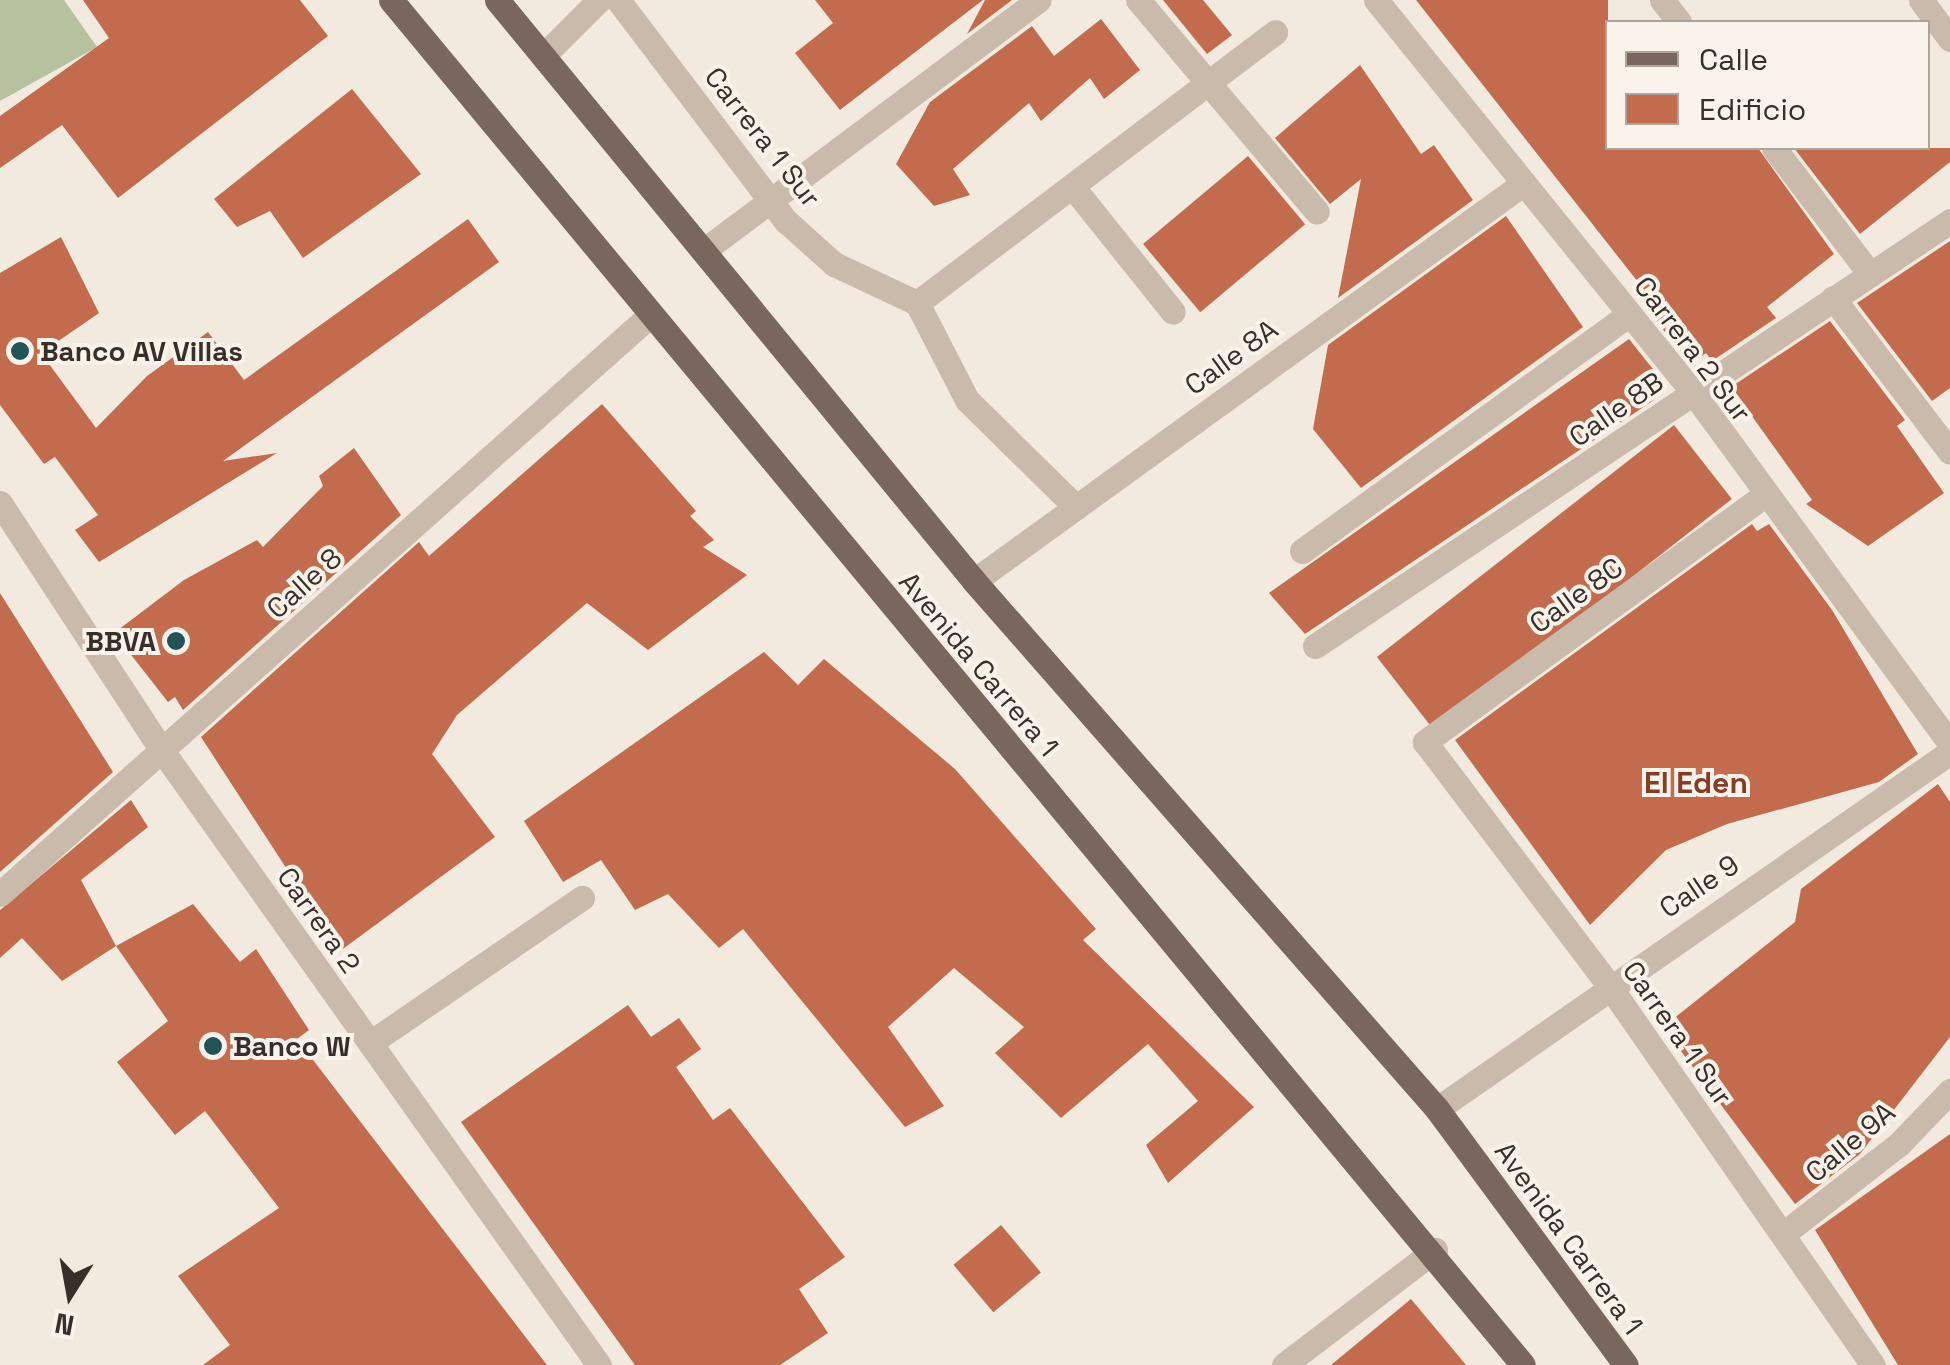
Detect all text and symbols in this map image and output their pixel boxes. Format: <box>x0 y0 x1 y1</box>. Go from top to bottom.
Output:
legend <box>1605 20 1930 150</box>
text: Calle <box>1699 40 1768 79</box>
street label: Carrera 1 Sur <box>698 60 828 214</box>
text: Edificio <box>1699 90 1806 129</box>
street label: Carrera 2 Sur <box>1627 270 1759 428</box>
street label: Calle 8A <box>1178 312 1284 402</box>
place label: Banco AV Villas <box>40 334 244 368</box>
marker: Banco AV Villas <box>9 340 31 362</box>
street label: Calle 8B <box>1562 364 1670 454</box>
street label: Calle 8 <box>260 541 348 625</box>
street label: Calle 8C <box>1523 550 1629 640</box>
street label: Avenida Carrera 1 <box>892 565 1066 763</box>
place label: BBVA <box>85 624 156 658</box>
marker: BBVA <box>165 630 187 652</box>
district label: El Eden <box>1644 765 1748 801</box>
street label: Calle 9 <box>1653 847 1745 925</box>
street label: Carrera 2 <box>270 861 368 979</box>
street label: Carrera 1 Sur <box>1616 954 1740 1112</box>
place label: Banco W <box>233 1029 351 1063</box>
marker: Banco W <box>202 1035 224 1057</box>
street label: Calle 9A <box>1798 1095 1902 1189</box>
street label: Avenida Carrera 1 <box>1488 1135 1650 1341</box>
north arrow <box>20 1245 120 1345</box>
text: N <box>52 1305 77 1344</box>

